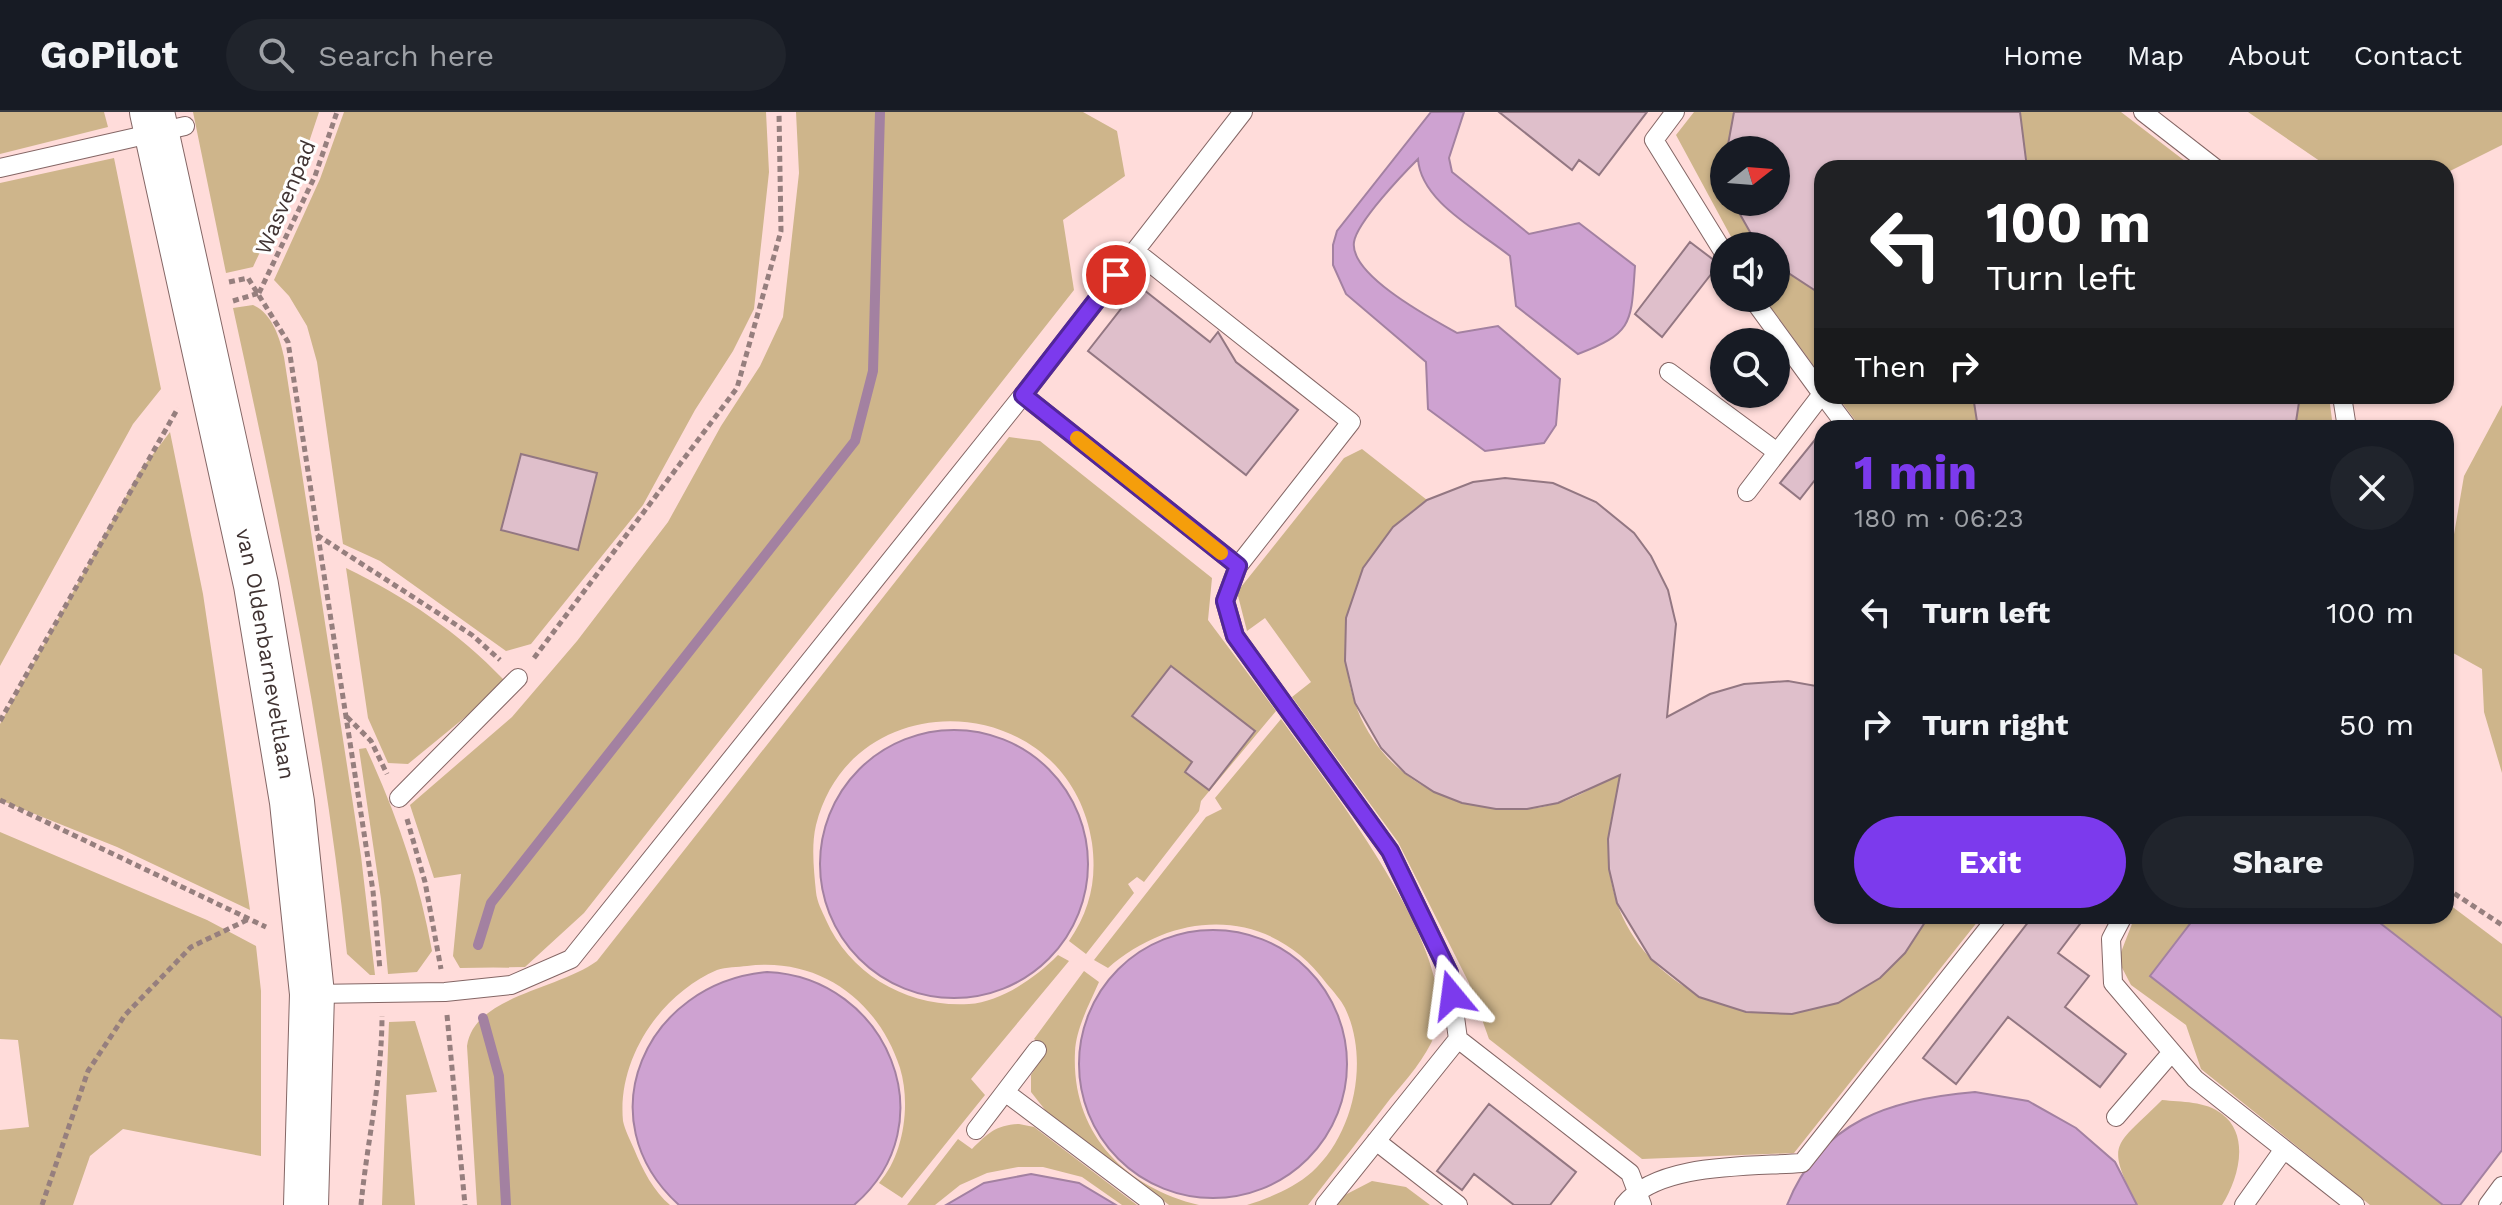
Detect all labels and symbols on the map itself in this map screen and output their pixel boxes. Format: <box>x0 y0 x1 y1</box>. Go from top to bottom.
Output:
street label: Wasvenpad <box>250 136 321 258</box>
north arrow <box>1710 136 1790 216</box>
pin <box>1082 241 1150 309</box>
street label: van Oldenbarneveltlaan <box>231 526 300 781</box>
position arrow <box>1410 953 1494 1037</box>

